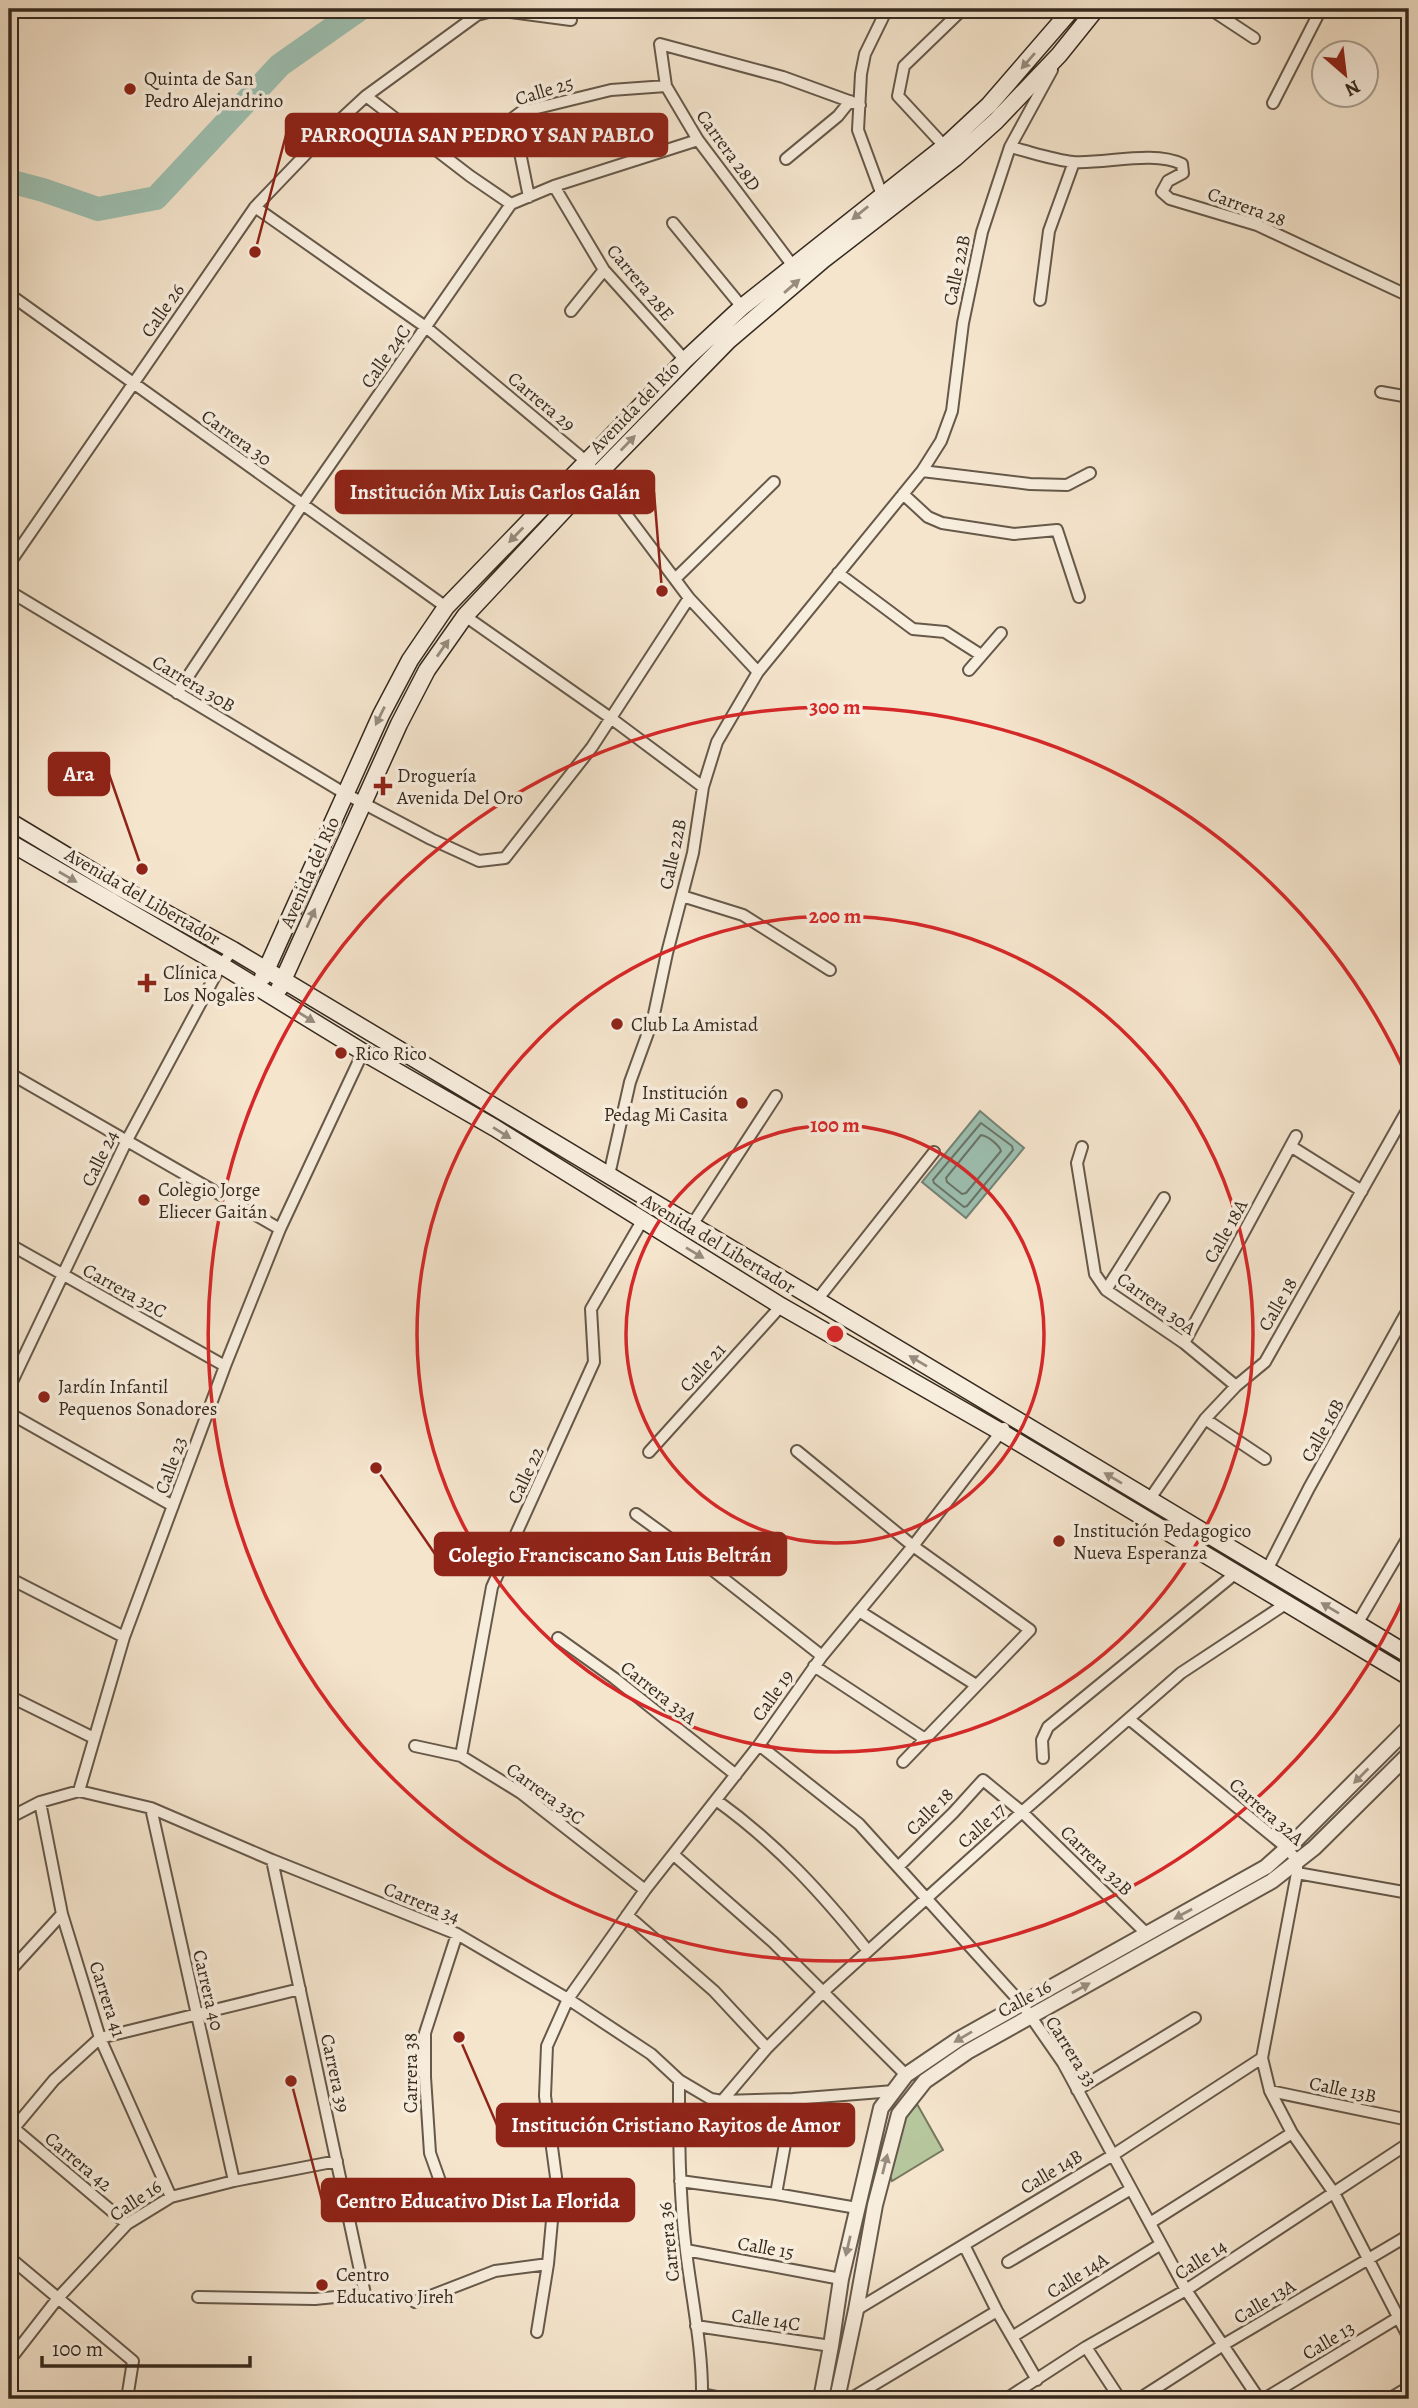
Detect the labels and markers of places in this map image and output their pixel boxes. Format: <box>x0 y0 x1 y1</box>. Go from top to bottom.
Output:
place label: Quinta de San Pedro Alejandrino <box>144 66 283 114</box>
marker: Quinta de San Pedro Alejandrino <box>122 81 138 97</box>
callout: PARROQUIA SAN PEDRO Y SAN PABLO <box>286 114 667 156</box>
callout: Institución Mix Luis Carlos Galán <box>336 471 654 513</box>
callout: Ara <box>49 753 109 795</box>
place label: Droguería Avenida Del Oro <box>396 763 523 811</box>
marker: Droguería Avenida Del Oro <box>375 778 391 794</box>
place label: Clínica Los Nogales <box>163 960 255 1008</box>
marker: Clínica Los Nogales <box>137 973 157 993</box>
place label: Club La Amistad <box>631 1012 759 1038</box>
marker: Club La Amistad <box>609 1016 625 1032</box>
place label: Rico Rico <box>355 1041 427 1067</box>
marker: Rico Rico <box>333 1045 349 1061</box>
place label: Institución Pedag Mi Casita <box>604 1080 728 1128</box>
marker: Institución Pedag Mi Casita <box>734 1095 750 1111</box>
place label: Colegio Jorge Eliecer Gaitán <box>158 1177 267 1225</box>
marker: Colegio Jorge Eliecer Gaitán <box>136 1192 152 1208</box>
centre of rings <box>823 1322 847 1346</box>
place label: Jardín Infantil Pequenos Sonadores <box>58 1374 217 1422</box>
marker: Jardín Infantil Pequenos Sonadores <box>36 1389 52 1405</box>
place label: Institución Pedagogico Nueva Esperanza <box>1073 1518 1251 1566</box>
callout: Colegio Franciscano San Luis Beltrán <box>435 1533 786 1575</box>
marker: Institución Pedagogico Nueva Esperanza <box>1051 1533 1067 1549</box>
callout: Institución Cristiano Rayitos de Amor <box>497 2104 854 2146</box>
callout: Centro Educativo Dist La Florida <box>322 2179 634 2221</box>
place label: Centro Educativo Jireh <box>336 2262 454 2310</box>
marker: Centro Educativo Jireh <box>314 2277 330 2293</box>

